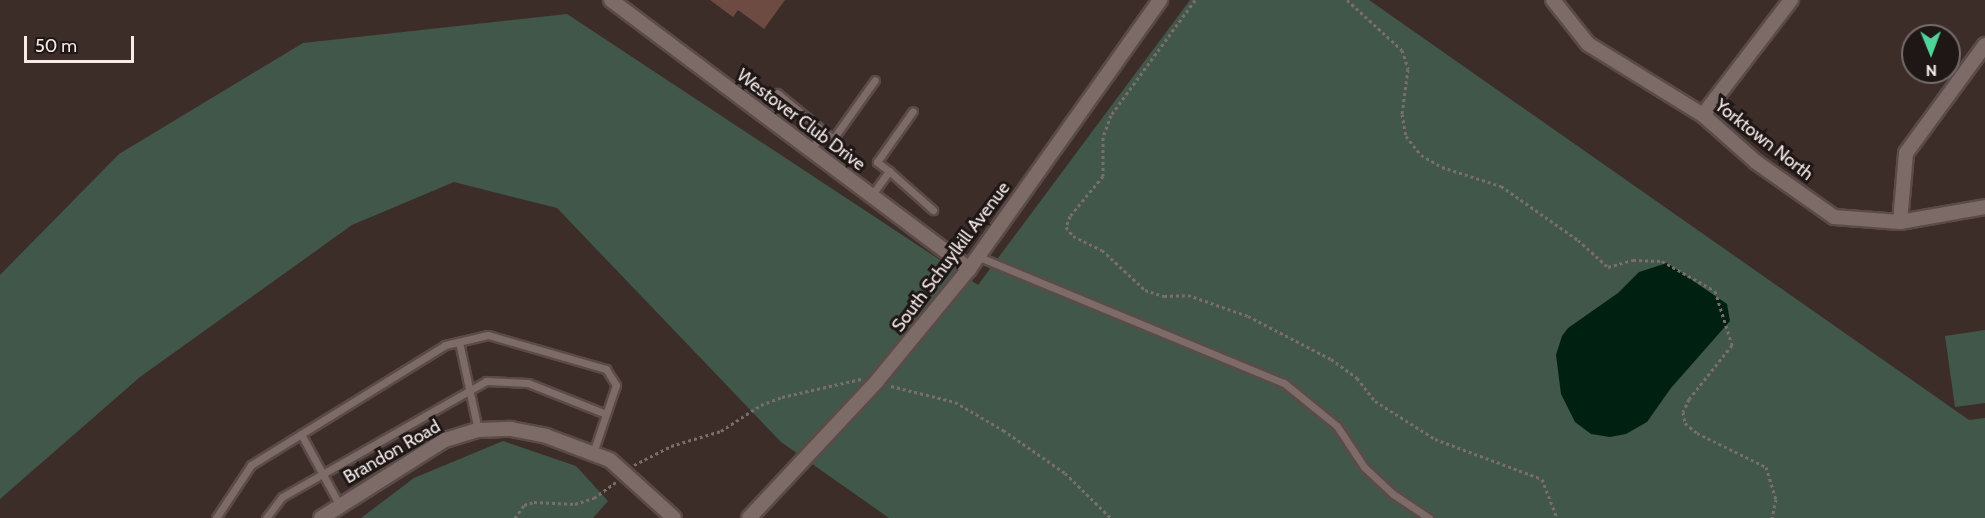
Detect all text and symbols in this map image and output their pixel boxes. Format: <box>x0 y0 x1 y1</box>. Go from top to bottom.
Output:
scale bar <box>27 24 136 62</box>
north arrow <box>1901 24 1961 84</box>
text: 50 m <box>35 35 77 57</box>
text: N <box>1925 61 1937 80</box>
street label: Westover Club Drive <box>732 65 870 175</box>
street label: Yorktown North <box>1710 95 1818 185</box>
street label: South Schuylkill Avenue <box>887 178 1015 336</box>
street label: Brandon Road <box>340 416 444 488</box>

